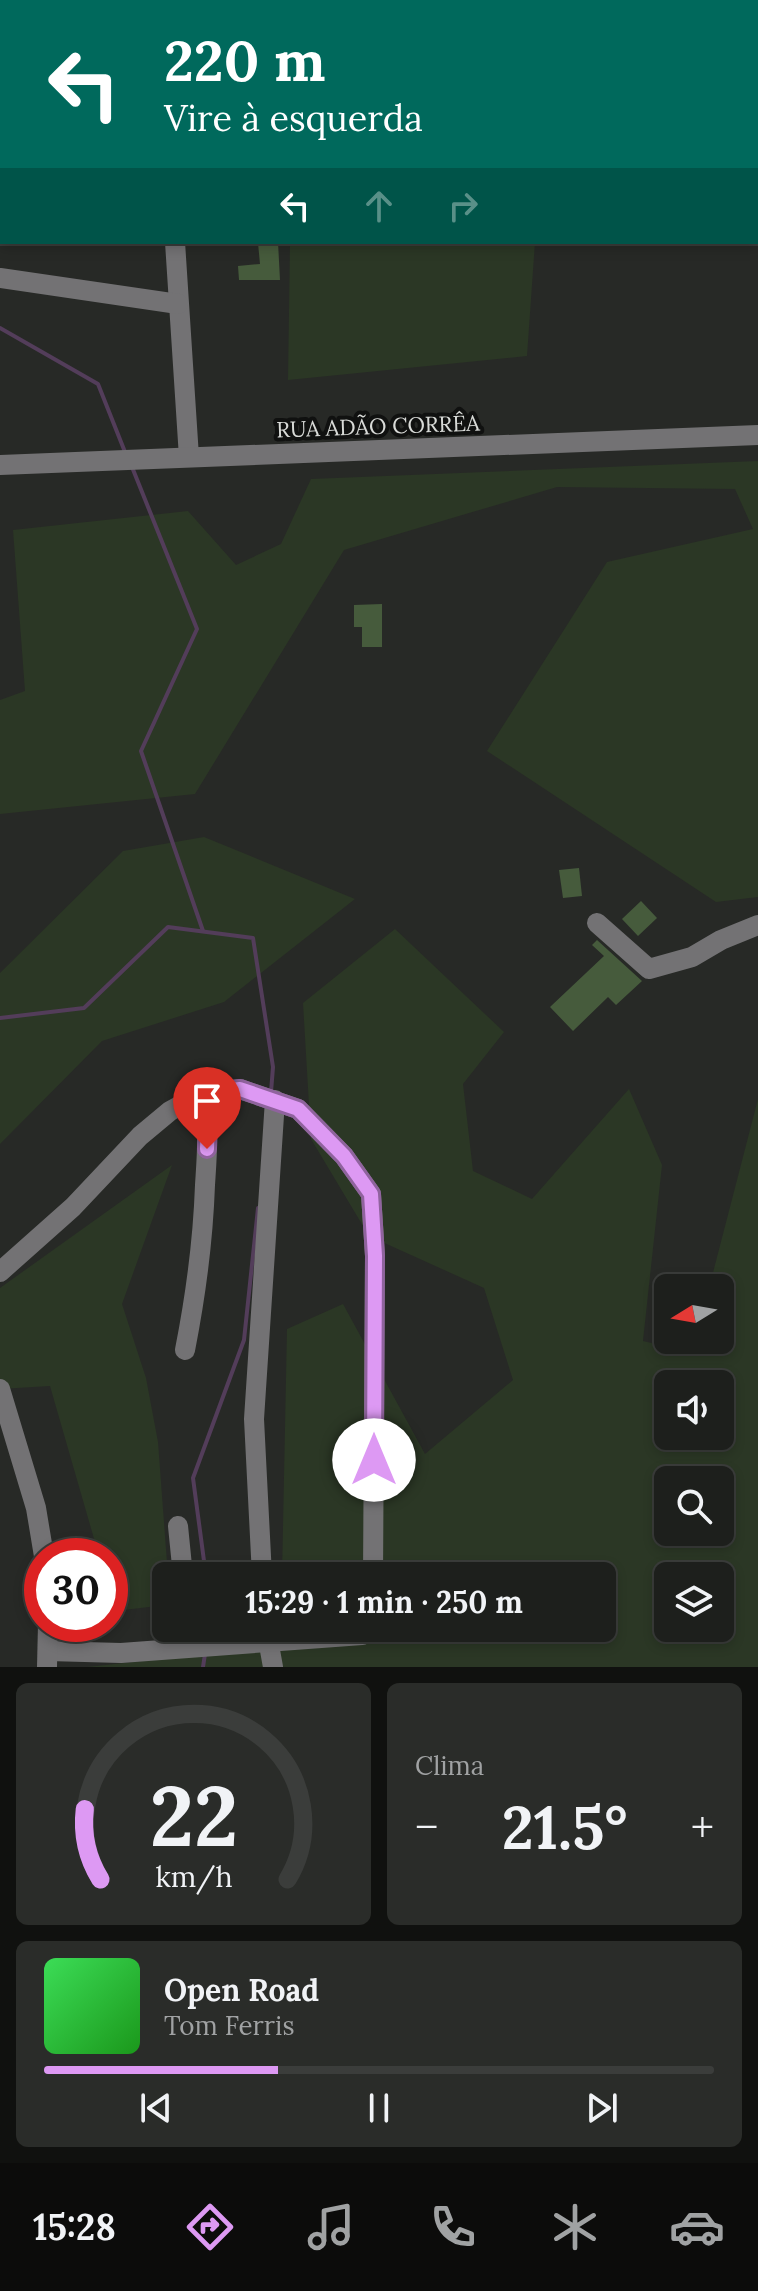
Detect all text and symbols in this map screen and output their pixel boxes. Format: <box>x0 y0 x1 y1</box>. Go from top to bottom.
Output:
text: 220 m <box>164 25 326 96</box>
icon: left <box>32 32 136 136</box>
text: Vire à esquerda <box>164 95 423 141</box>
icon: left <box>273 184 317 228</box>
icon: ahead <box>357 184 401 228</box>
icon: right <box>441 184 485 228</box>
street label: RUA ADÃO CORRÊA <box>276 408 482 444</box>
pin <box>173 1067 241 1149</box>
icon: arrive <box>185 1079 229 1123</box>
north arrow <box>654 1274 734 1354</box>
map controls <box>654 1274 734 1642</box>
button: sound <box>654 1370 734 1450</box>
position arrow <box>332 1418 416 1502</box>
button: search <box>654 1466 734 1546</box>
speed limit sign: 30 <box>24 1538 128 1642</box>
button: layers <box>654 1562 734 1642</box>
text: 15:29 · 1 min · 250 m <box>245 1583 523 1621</box>
text: Clima <box>415 1749 484 1782</box>
text: 22 <box>149 1762 238 1869</box>
text: 21.5° <box>502 1789 627 1865</box>
text: − <box>415 1799 438 1855</box>
text: + <box>691 1799 714 1855</box>
text: km/h <box>155 1858 232 1895</box>
text: Open Road <box>164 1971 319 2009</box>
text: Tom Ferris <box>164 2009 294 2042</box>
icon: previous <box>134 2086 178 2130</box>
icon: pause <box>357 2086 401 2130</box>
icon: next <box>580 2086 624 2130</box>
icon: directions <box>182 2199 238 2255</box>
icon: music <box>303 2199 359 2255</box>
icon: phone <box>425 2199 481 2255</box>
icon: climate <box>547 2199 603 2255</box>
icon: car <box>669 2199 725 2255</box>
text: 15:28 <box>33 2204 116 2250</box>

